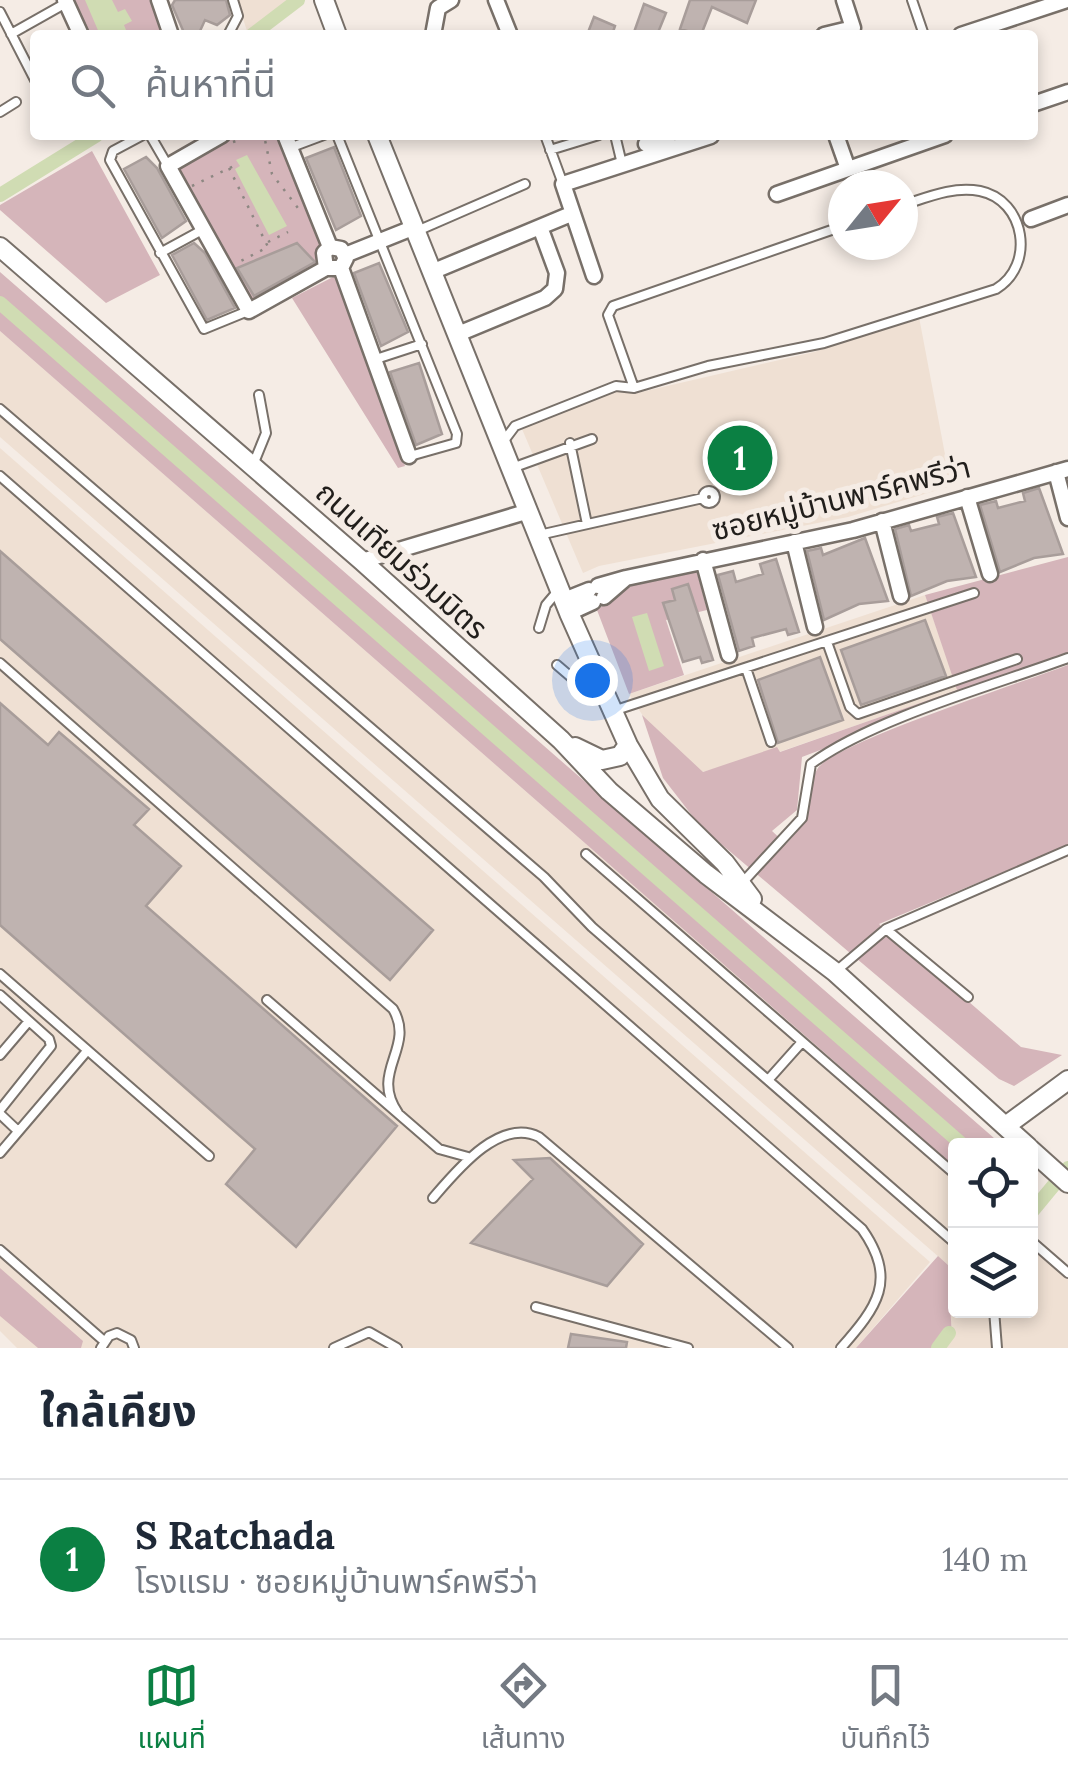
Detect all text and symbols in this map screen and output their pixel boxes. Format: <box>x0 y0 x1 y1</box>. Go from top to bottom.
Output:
search box <box>30 30 1038 140</box>
icon: search <box>65 58 120 113</box>
text: ค้นหาที่นี่ <box>145 59 276 107</box>
north arrow <box>828 170 918 260</box>
pin: 1 <box>708 420 772 496</box>
street label: ซอยหมู่บ้านพาร์คพรีว่า <box>708 448 974 548</box>
street label: ถนนเทียมร่วมมิตร <box>308 473 496 647</box>
your location <box>567 655 618 706</box>
map controls <box>948 1138 1038 1318</box>
button: locate <box>948 1138 1038 1228</box>
button: layers <box>948 1228 1038 1318</box>
text: ใกล้เคียง <box>40 1384 197 1438</box>
text: S Ratchada <box>135 1511 335 1559</box>
text: 1 <box>66 1539 79 1580</box>
text: 140 m <box>942 1539 1028 1580</box>
text: โรงแรม · ซอยหมู่บ้านพาร์คพรีว่า <box>135 1561 538 1602</box>
tab: แผนที่ <box>138 1658 206 1761</box>
tab: เส้นทาง <box>481 1658 565 1761</box>
tab: บันทึกไว้ <box>841 1658 930 1761</box>

